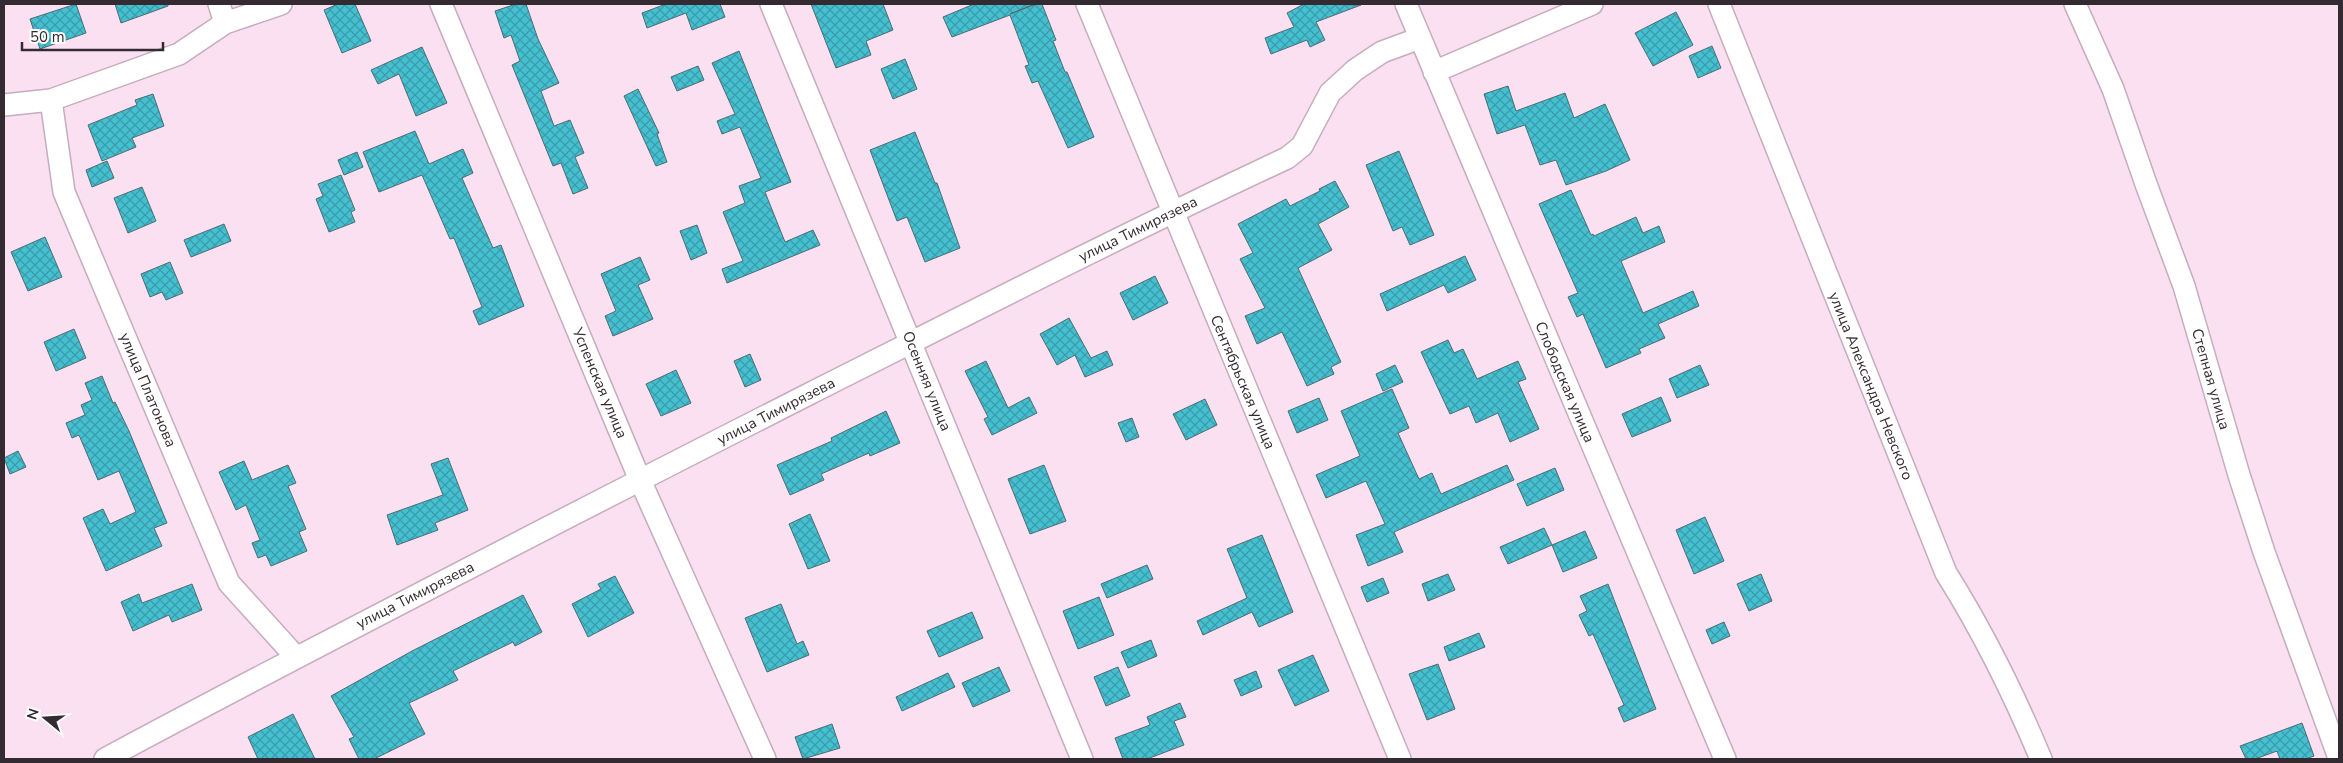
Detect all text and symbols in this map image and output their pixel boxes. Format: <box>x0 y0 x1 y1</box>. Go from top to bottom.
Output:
scale bar <box>22 20 164 52</box>
text: 50 m <box>30 27 65 47</box>
street label: улица Тимирязева <box>1075 192 1201 266</box>
street label: улица Александра Невского <box>1824 289 1918 483</box>
street label: Сентябрьская улица <box>1206 312 1280 452</box>
street label: Слободская улица <box>1530 318 1600 446</box>
street label: Успенская улица <box>567 324 632 441</box>
street label: Степная улица <box>2187 326 2235 432</box>
street label: Осенняя улица <box>898 328 956 434</box>
street label: улица Платонова <box>115 330 181 450</box>
street label: улица Тимирязева <box>714 373 838 449</box>
street label: улица Тимирязева <box>353 557 477 633</box>
north arrow <box>20 693 70 743</box>
text: N <box>22 706 44 722</box>

